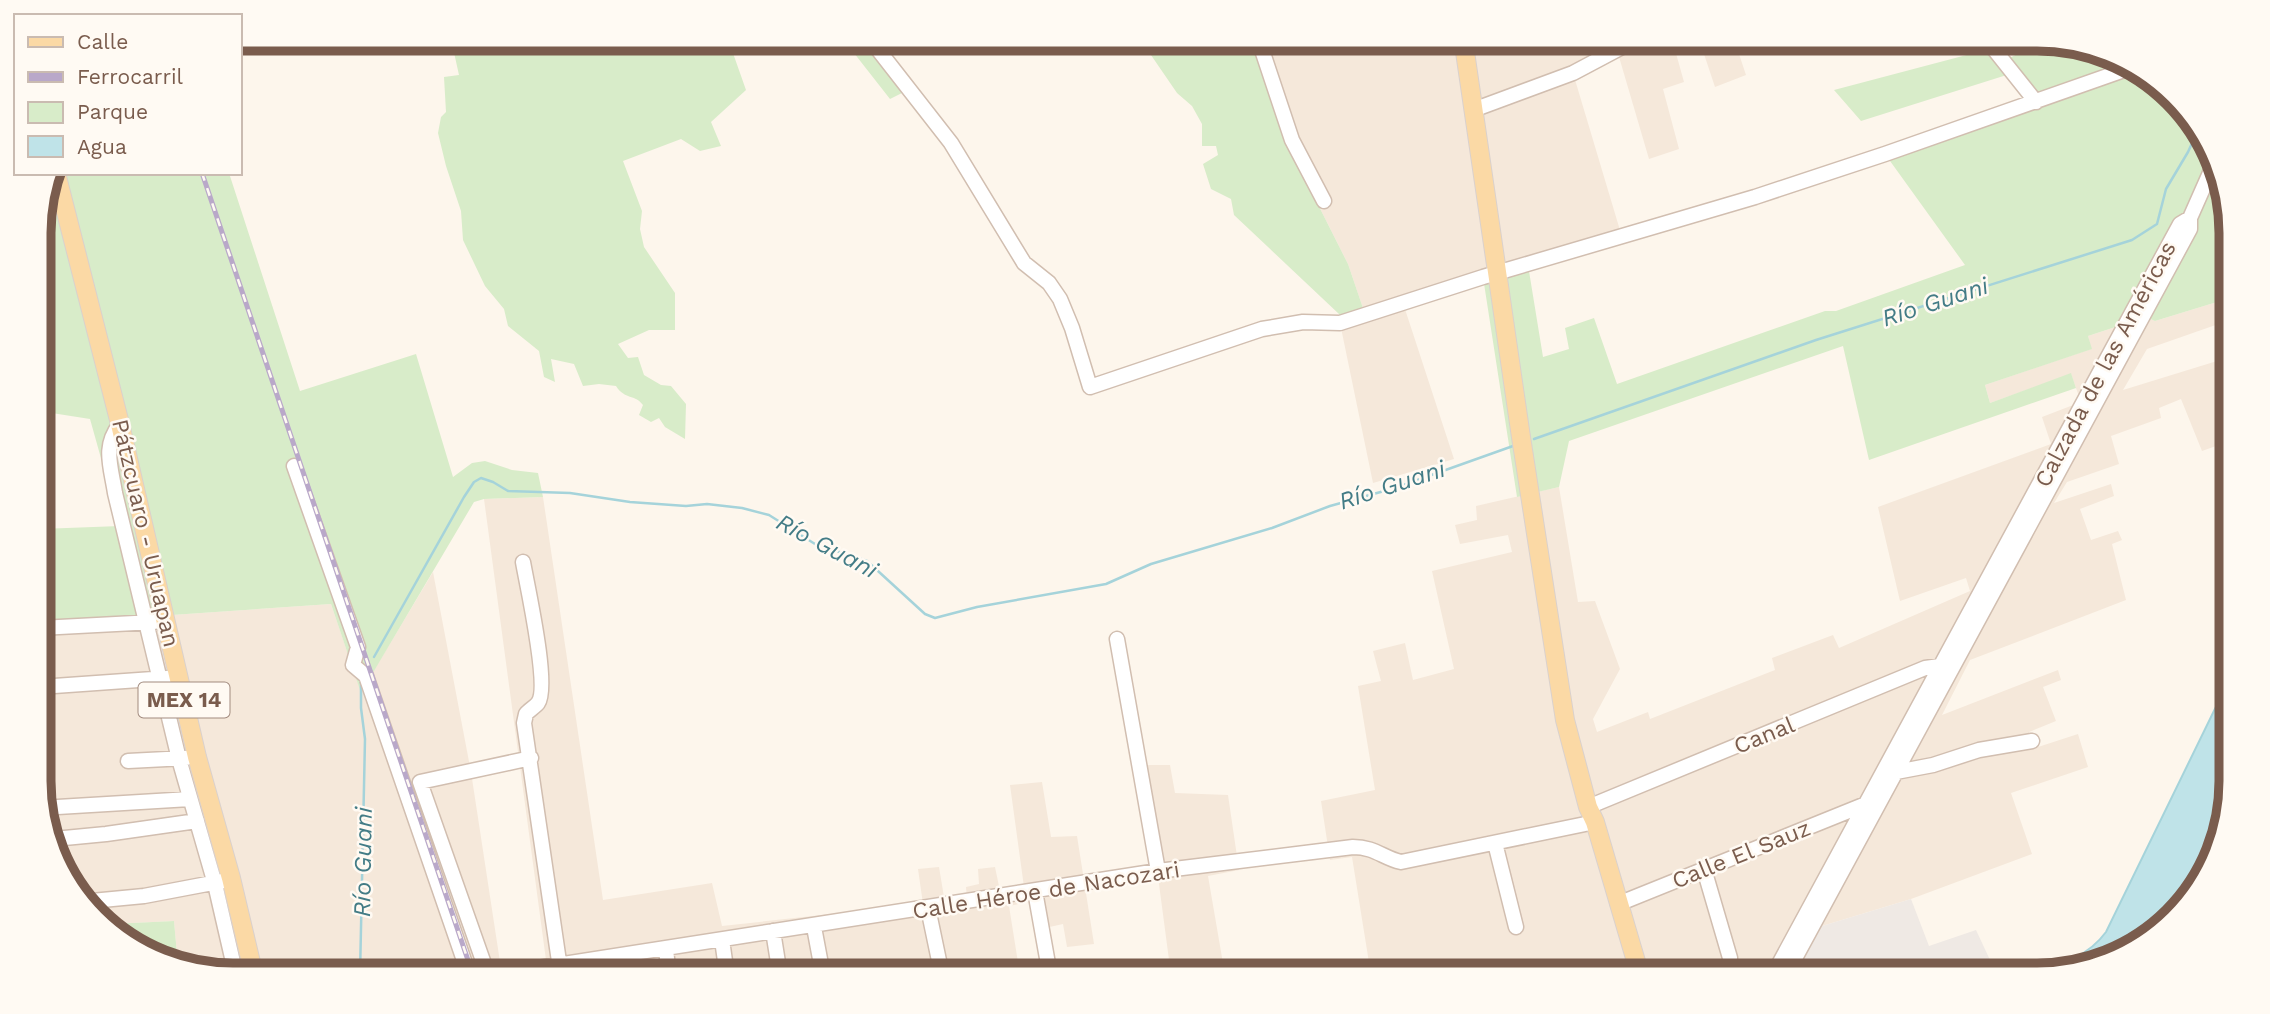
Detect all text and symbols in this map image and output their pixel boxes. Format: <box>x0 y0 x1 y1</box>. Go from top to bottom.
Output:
legend <box>14 14 242 175</box>
text: Calle <box>77 29 128 54</box>
text: Ferrocarril <box>77 64 184 89</box>
text: Parque <box>77 99 148 124</box>
text: Agua <box>77 134 127 159</box>
street label: Calzada de las Américas <box>2029 237 2182 492</box>
water label: Río Guani <box>1878 271 1993 332</box>
street label: Pátzcuaro - Uruapan <box>106 417 185 650</box>
water label: Río Guani <box>1335 454 1450 515</box>
water label: Río Guani <box>772 508 883 585</box>
road number: MEX 14 <box>138 682 230 718</box>
street label: Canal <box>1730 711 1798 760</box>
water label: Río Guani <box>348 806 378 917</box>
street label: Calle El Sauz <box>1668 814 1814 894</box>
street label: Calle Héroe de Nacozari <box>910 856 1182 925</box>

